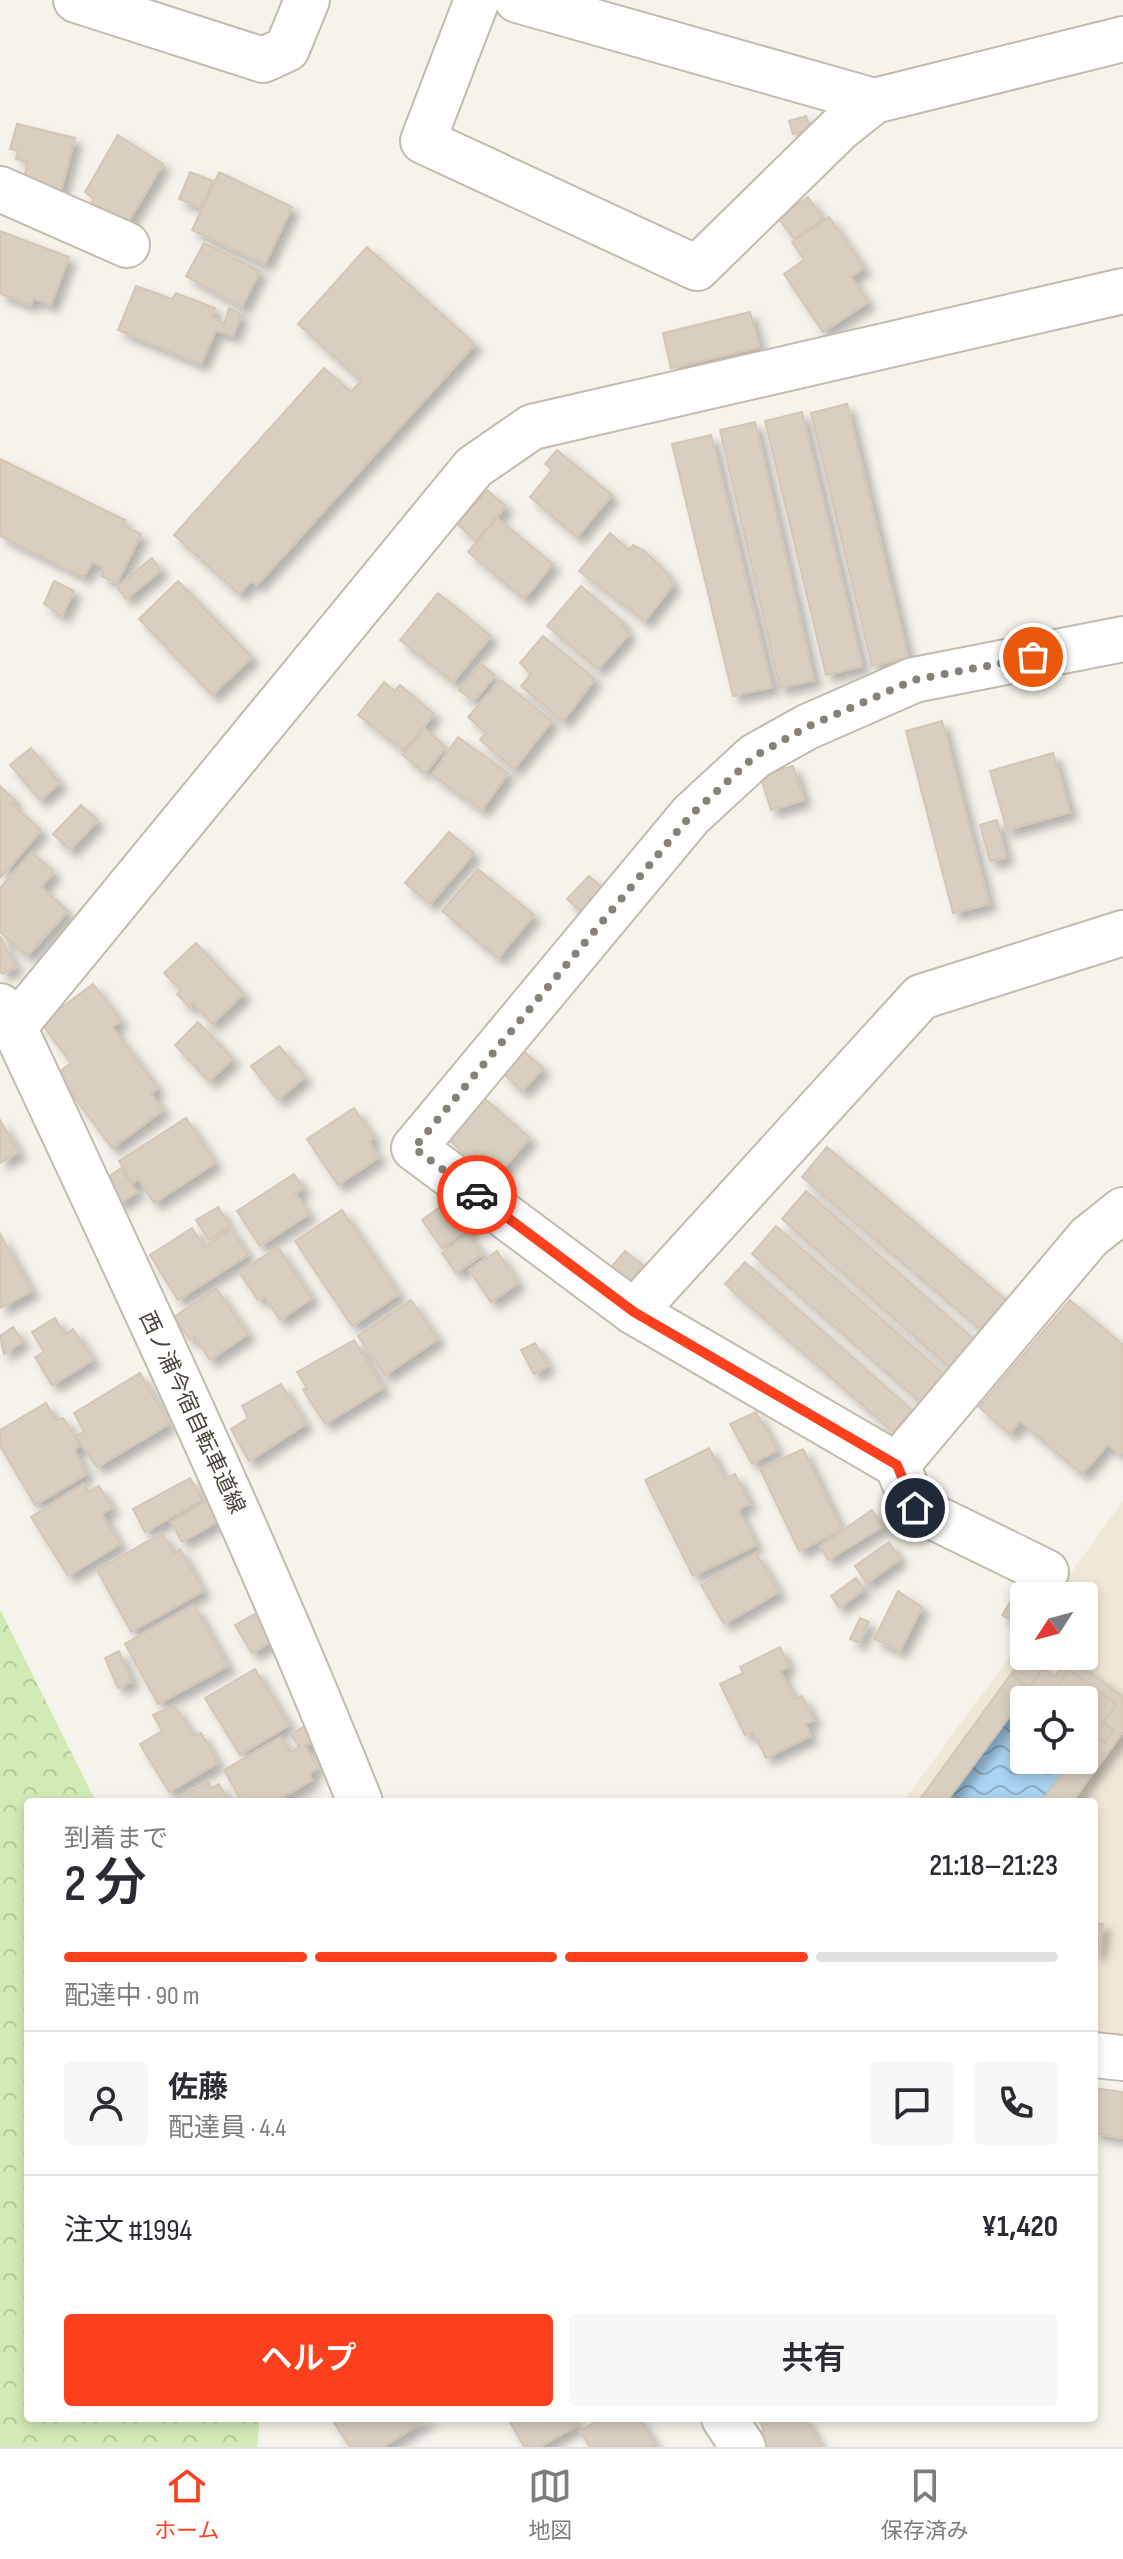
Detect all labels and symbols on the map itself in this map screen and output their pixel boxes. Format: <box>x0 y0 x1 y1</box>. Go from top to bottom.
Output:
pin <box>999 623 1067 691</box>
courier <box>437 1155 517 1235</box>
street label: 西ノ浦今宿自転車道線 <box>133 1307 250 1518</box>
pin <box>881 1474 949 1542</box>
north arrow <box>1010 1582 1098 1670</box>

